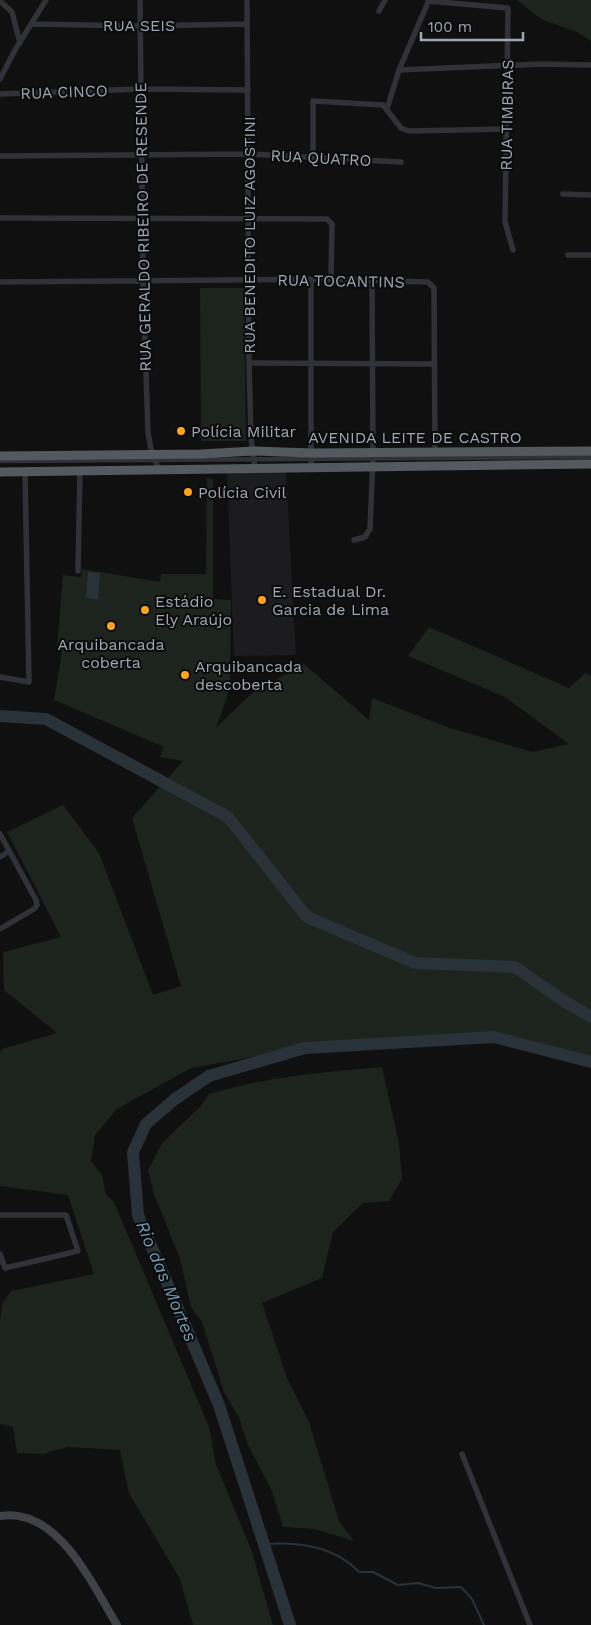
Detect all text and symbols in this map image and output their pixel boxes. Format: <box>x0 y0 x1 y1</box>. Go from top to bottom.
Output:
scale bar <box>421 10 524 42</box>
street label: RUA SEIS <box>103 16 175 35</box>
text: 100 m <box>428 18 472 36</box>
street label: RUA TIMBIRAS <box>497 59 517 171</box>
street label: RUA CINCO <box>20 81 108 103</box>
street label: RUA GERALDO RIBEIRO DE RESENDE <box>131 82 155 372</box>
street label: RUA BENEDITO LUIZ AGOSTINI <box>240 116 259 354</box>
street label: RUA QUATRO <box>270 146 372 170</box>
street label: RUA TOCANTINS <box>277 270 405 292</box>
place label: Polícia Militar <box>191 422 297 441</box>
marker: Polícia Militar <box>175 425 187 437</box>
street label: AVENIDA LEITE DE CASTRO <box>308 428 522 447</box>
place label: Polícia Civil <box>198 483 287 502</box>
marker: Polícia Civil <box>182 486 194 498</box>
place label: E. Estadual Dr. Garcia de Lima <box>272 582 389 619</box>
place label: Estádio Ely Araújo <box>155 592 232 629</box>
marker: E. Estadual Dr. Garcia de Lima <box>256 594 268 606</box>
marker: Estádio Ely Araújo <box>139 604 151 616</box>
marker: Arquibancada coberta <box>105 620 117 632</box>
place label: Arquibancada coberta <box>57 635 165 672</box>
place label: Arquibancada descoberta <box>195 657 302 694</box>
marker: Arquibancada descoberta <box>179 669 191 681</box>
water label: Rio das Mortes <box>132 1218 202 1344</box>

